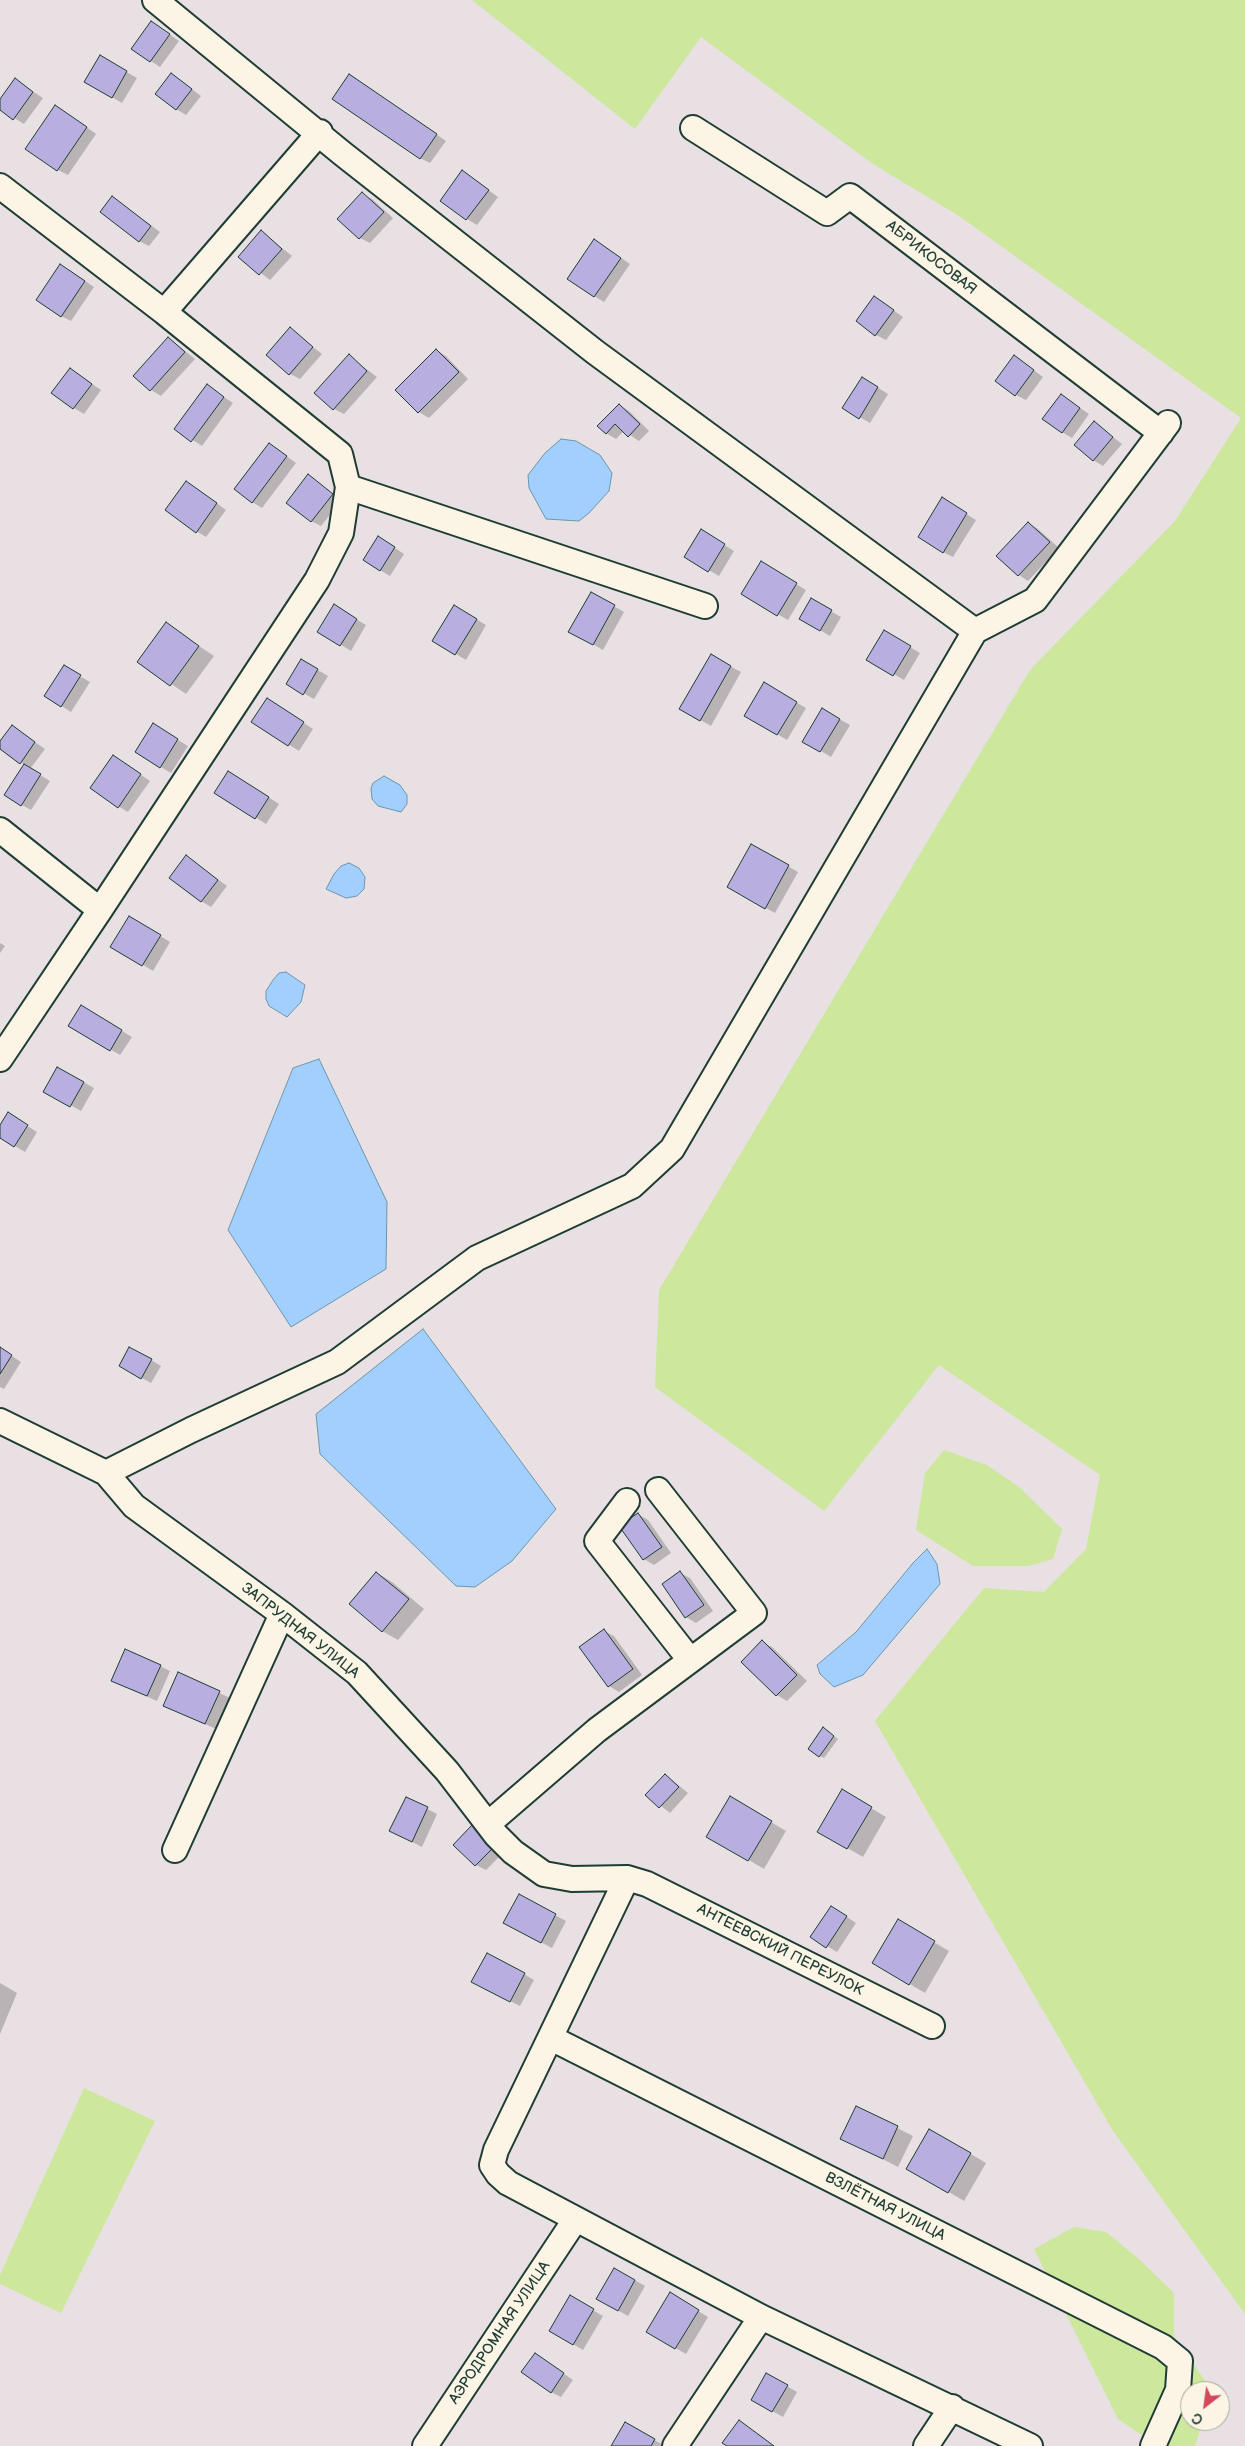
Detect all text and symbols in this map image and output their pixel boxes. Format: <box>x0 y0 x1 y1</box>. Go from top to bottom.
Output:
street label: АБРИКОСОВАЯ <box>882 217 980 299</box>
street label: ЗАПРУДНАЯ УЛИЦА <box>237 1579 363 1683</box>
street label: АНТЕЕВСКИЙ ПЕРЕУЛОК <box>694 1900 866 2000</box>
street label: ВЗЛЁТНАЯ УЛИЦА <box>822 2169 948 2245</box>
street label: АЭРОДРОМНАЯ УЛИЦА <box>445 2258 555 2408</box>
north arrow <box>1180 2381 1230 2431</box>
text: С <box>1189 2409 1206 2428</box>

